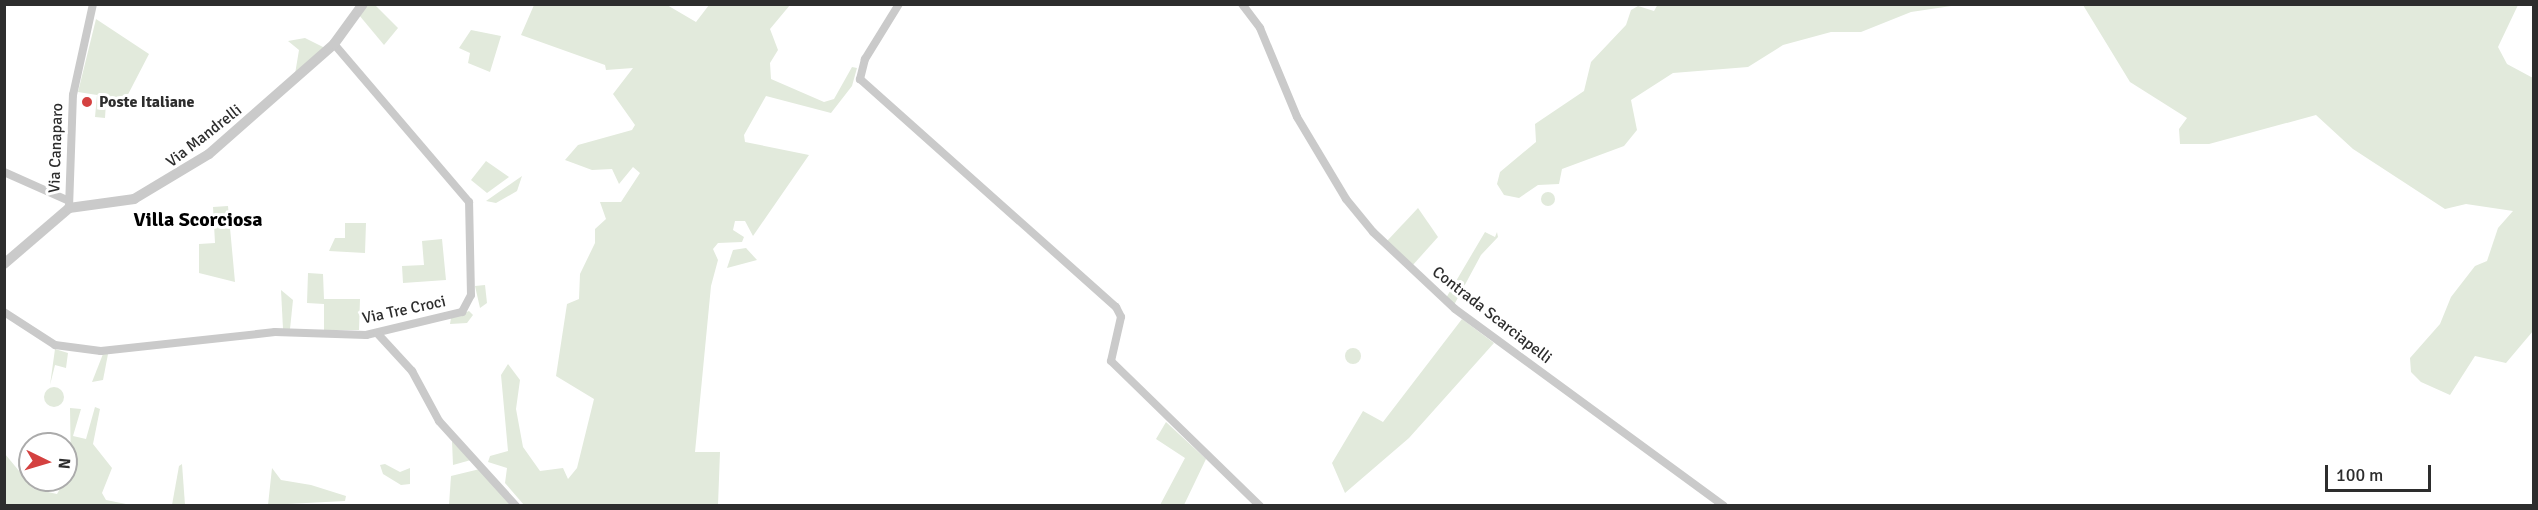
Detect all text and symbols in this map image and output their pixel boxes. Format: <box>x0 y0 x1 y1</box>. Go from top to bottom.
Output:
place label: Poste Italiane <box>99 92 195 112</box>
marker: Poste Italiane <box>80 95 94 109</box>
street label: Via Mandrelli <box>162 101 246 171</box>
street label: Via Canaparo <box>45 103 67 193</box>
district label: Villa Scorciosa <box>134 207 262 231</box>
street label: Contrada Scarciapelli <box>1428 262 1556 368</box>
street label: Via Tre Croci <box>360 292 448 328</box>
north arrow <box>18 432 78 492</box>
scale bar <box>2328 453 2434 491</box>
text: N <box>53 457 74 470</box>
text: 100 m <box>2336 464 2383 486</box>

